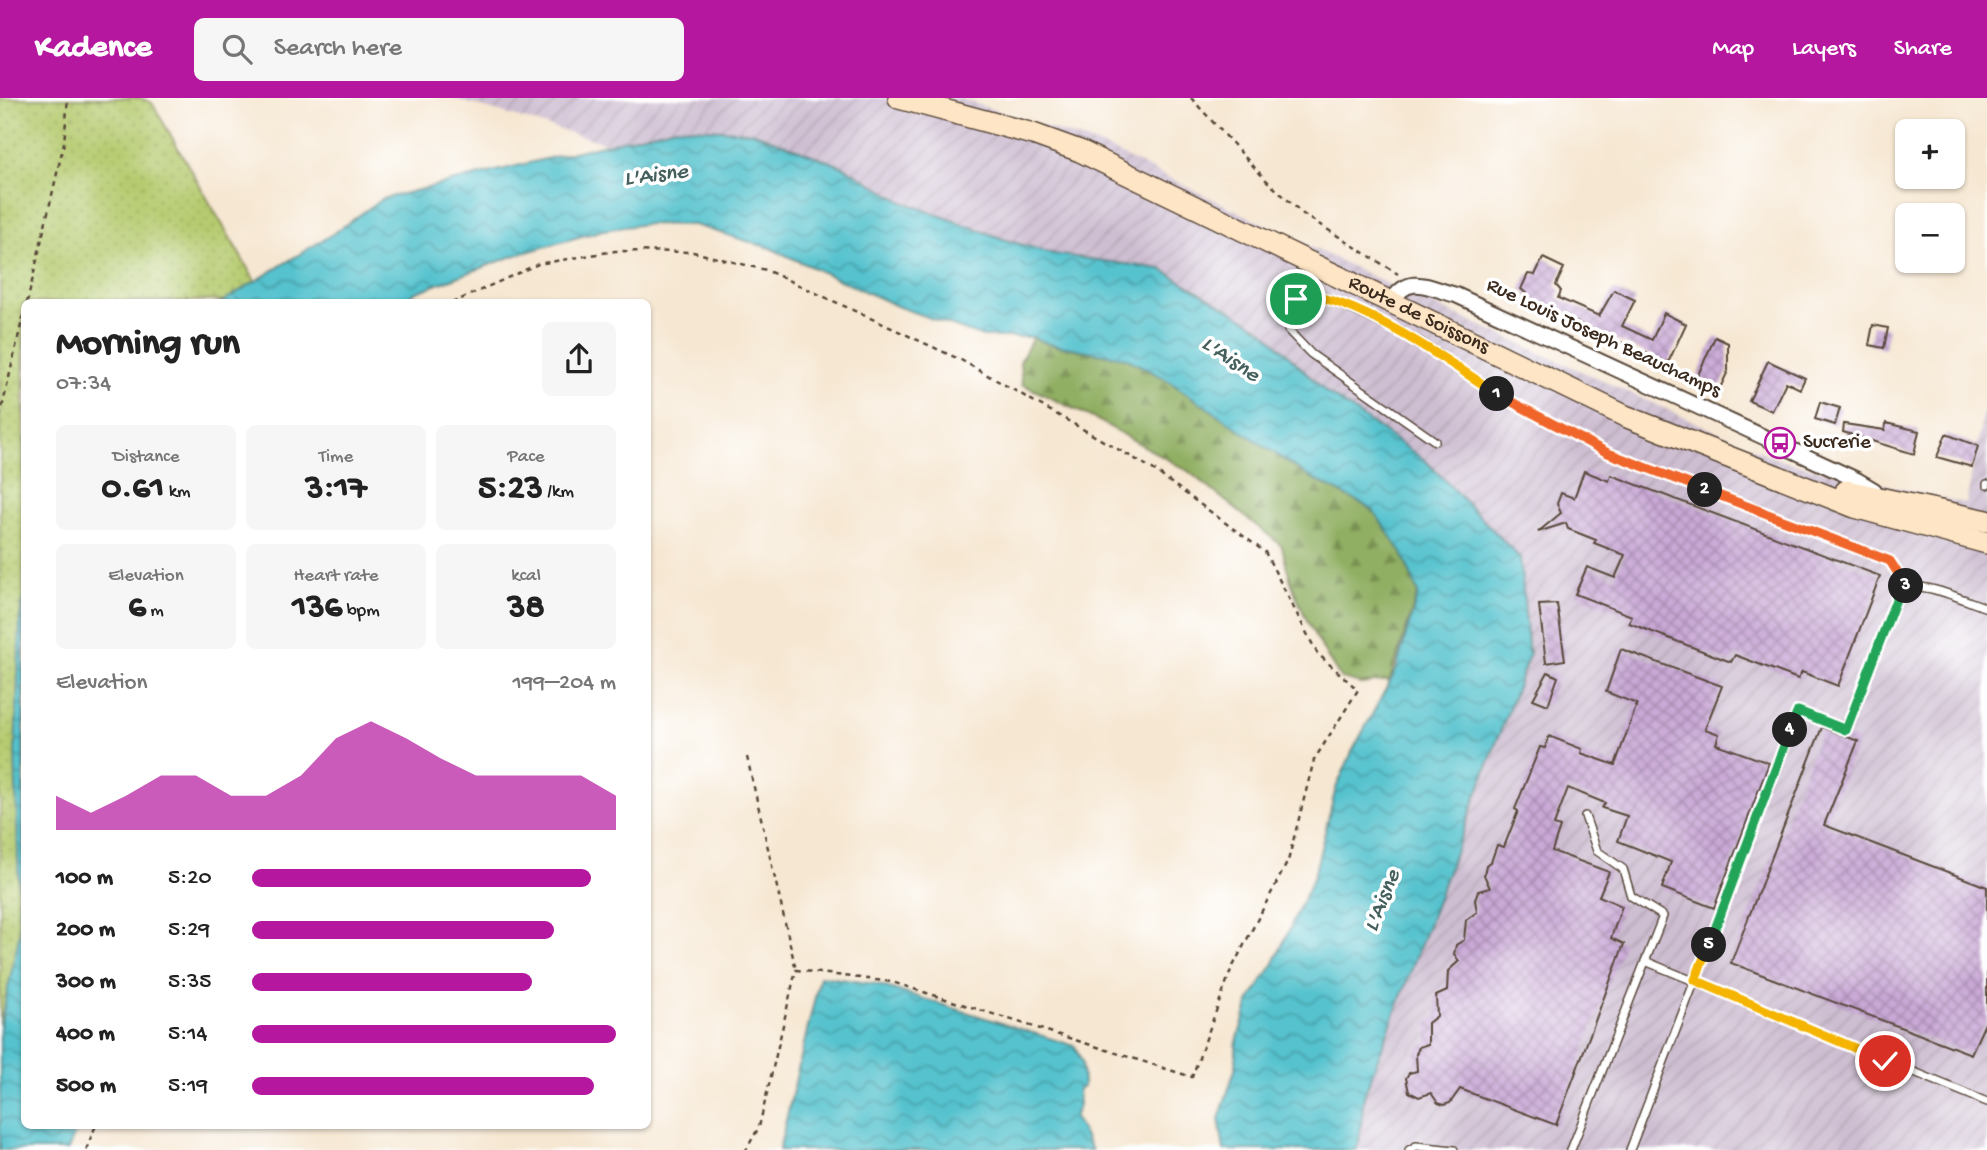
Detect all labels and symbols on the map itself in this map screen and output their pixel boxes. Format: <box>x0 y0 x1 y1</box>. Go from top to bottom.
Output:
water label: L'Aisne <box>623 159 691 193</box>
pin <box>1266 269 1326 329</box>
street label: Route de Soissons <box>1344 271 1494 361</box>
street label: Rue Louis Joseph Beauchamps <box>1482 274 1725 405</box>
water label: L'Aisne <box>1196 331 1265 390</box>
pin: 1 <box>1480 376 1514 412</box>
bus stop icon: Sucrerie <box>1763 426 1797 460</box>
place label: Sucrerie <box>1803 431 1872 456</box>
pin: 2 <box>1688 472 1722 508</box>
pin: 3 <box>1888 568 1924 603</box>
pin: 4 <box>1772 712 1808 748</box>
water label: L'Aisne <box>1358 865 1408 936</box>
pin: 5 <box>1692 928 1726 962</box>
pin <box>1855 1031 1915 1091</box>

